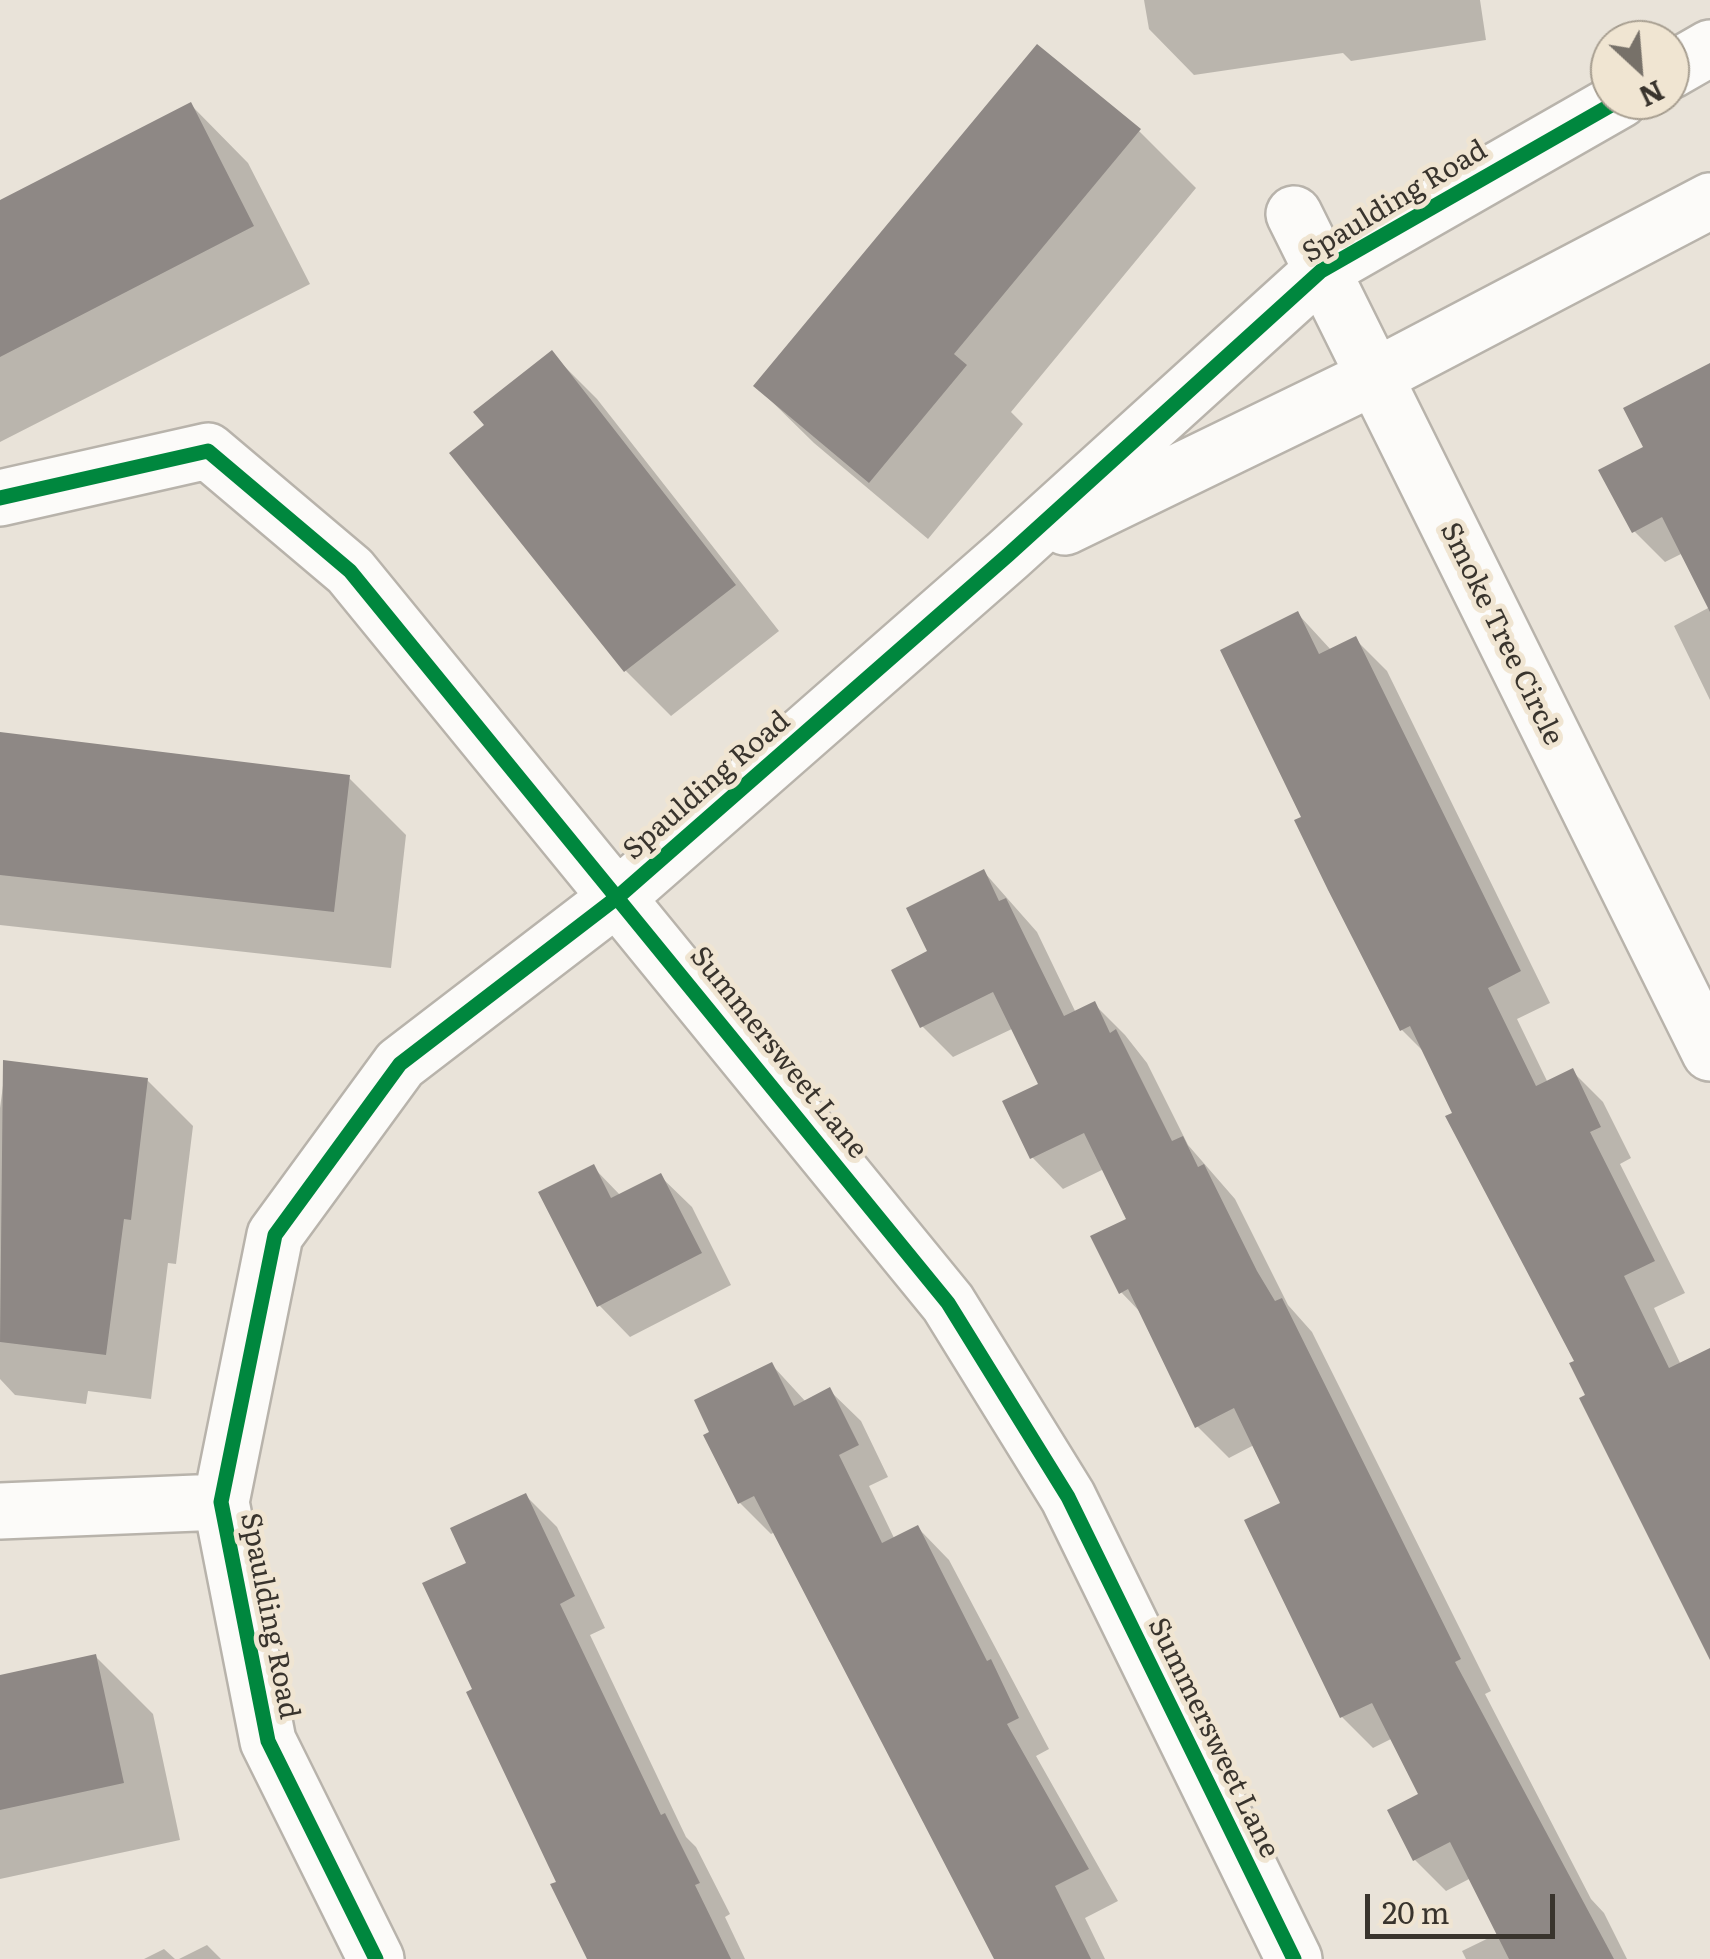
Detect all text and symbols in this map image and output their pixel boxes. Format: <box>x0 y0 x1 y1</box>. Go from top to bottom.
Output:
north arrow <box>1590 20 1690 120</box>
text: N <box>1633 71 1672 119</box>
street label: Spaulding Road <box>1297 134 1493 270</box>
street label: Smoke Tree Circle <box>1433 517 1569 751</box>
street label: Spaulding Road <box>617 705 797 867</box>
street label: Summersweet Lane <box>682 940 874 1166</box>
street label: Spaulding Road <box>233 1510 305 1722</box>
street label: Summersweet Lane <box>1140 1612 1286 1864</box>
scale bar <box>1370 1874 1560 1936</box>
text: 20 m <box>1382 1889 1450 1933</box>

